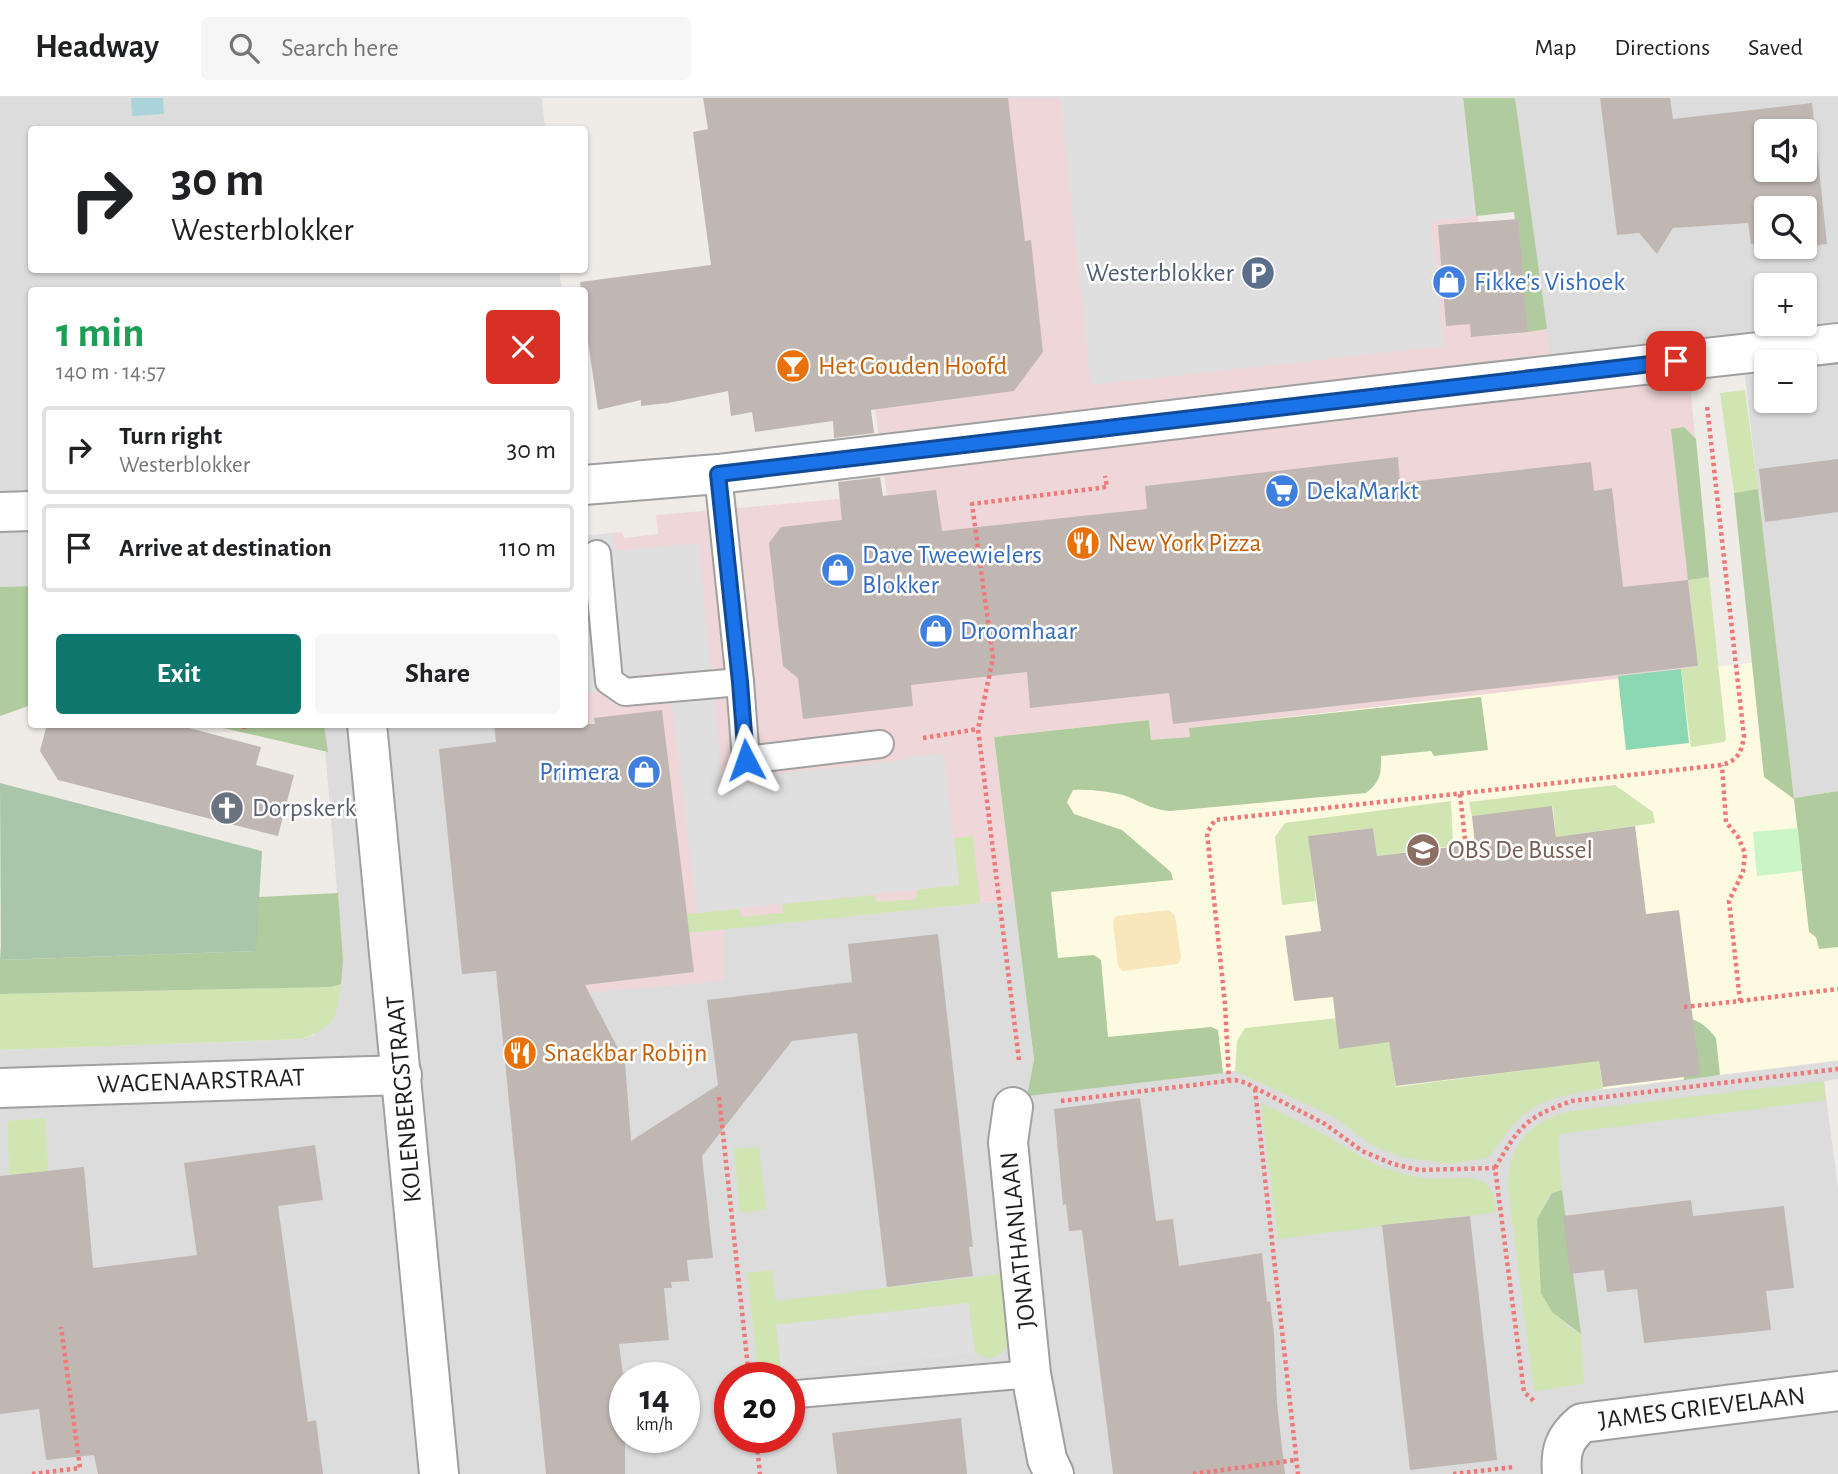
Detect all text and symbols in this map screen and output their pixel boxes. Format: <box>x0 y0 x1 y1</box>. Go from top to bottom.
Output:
search box <box>201 17 691 80</box>
icon: search <box>225 29 263 67</box>
text: Headway <box>35 31 159 64</box>
text: Search here <box>281 35 399 61</box>
text: Map <box>1534 36 1576 60</box>
text: Directions <box>1614 36 1710 60</box>
text: Saved <box>1748 36 1803 60</box>
map controls <box>1754 119 1817 413</box>
button: sound <box>1754 119 1817 182</box>
icon: right <box>56 154 147 245</box>
text: 30 m <box>171 156 265 205</box>
button: search <box>1754 196 1817 259</box>
text: Westerblokker <box>171 214 353 246</box>
parking icon: Westerblokker <box>1239 254 1277 292</box>
place label: Westerblokker <box>1086 260 1235 286</box>
shop icon: Fikke's Vishoek <box>1430 263 1468 301</box>
place label: Fikke's Vishoek <box>1474 269 1625 295</box>
button: + <box>1754 273 1817 336</box>
button: close <box>486 310 560 384</box>
text: 1 min <box>56 312 145 354</box>
pin <box>1646 331 1706 391</box>
icon: arrive <box>1657 342 1695 380</box>
bar icon: Het Gouden Hoofd <box>774 347 812 385</box>
button: − <box>1754 350 1817 413</box>
place label: Het Gouden Hoofd <box>818 353 1007 379</box>
text: 140 m · 14:57 <box>56 361 166 384</box>
text: Turn right <box>119 423 222 449</box>
icon: right <box>60 431 98 469</box>
text: 30 m <box>506 437 556 463</box>
text: Westerblokker <box>119 454 250 477</box>
supermarket icon: DekaMarkt <box>1263 472 1301 510</box>
place label: DekaMarkt <box>1306 478 1419 504</box>
restaurant icon: New York Pizza <box>1064 524 1102 562</box>
icon: arrive <box>60 529 98 567</box>
place label: New York Pizza <box>1108 530 1261 556</box>
text: Arrive at destination <box>119 535 332 561</box>
text: 110 m <box>499 535 556 561</box>
place label: Dave Tweewielers Blokker <box>862 542 1042 598</box>
shop icon: Dave Tweewielers Blokker <box>819 551 857 589</box>
shop icon: Droomhaar <box>917 612 955 650</box>
place label: Droomhaar <box>960 618 1078 644</box>
button: Exit <box>56 634 301 714</box>
button: Share <box>315 634 560 714</box>
position arrow <box>709 723 783 797</box>
shop icon: Primera <box>625 753 663 791</box>
place label: Primera <box>539 759 620 785</box>
church icon: Dorpskerk <box>208 789 246 827</box>
place label: Dorpskerk <box>252 795 356 821</box>
school or university icon: OBS De Bussel <box>1404 831 1442 869</box>
place label: OBS De Bussel <box>1448 837 1593 863</box>
street label: KOLENBERGSTRAAT <box>382 994 426 1204</box>
restaurant icon: Snackbar Robijn <box>501 1034 539 1072</box>
place label: Snackbar Robijn <box>544 1040 707 1066</box>
street label: WAGENAARSTRAAT <box>97 1064 306 1098</box>
street label: JONATHANLAAN <box>996 1150 1040 1330</box>
speed limit sign: 20 <box>714 1362 805 1453</box>
text: 14 <box>639 1381 670 1416</box>
street label: JAMES GRIEVELAAN <box>1597 1382 1807 1434</box>
text: km/h <box>636 1416 673 1434</box>

